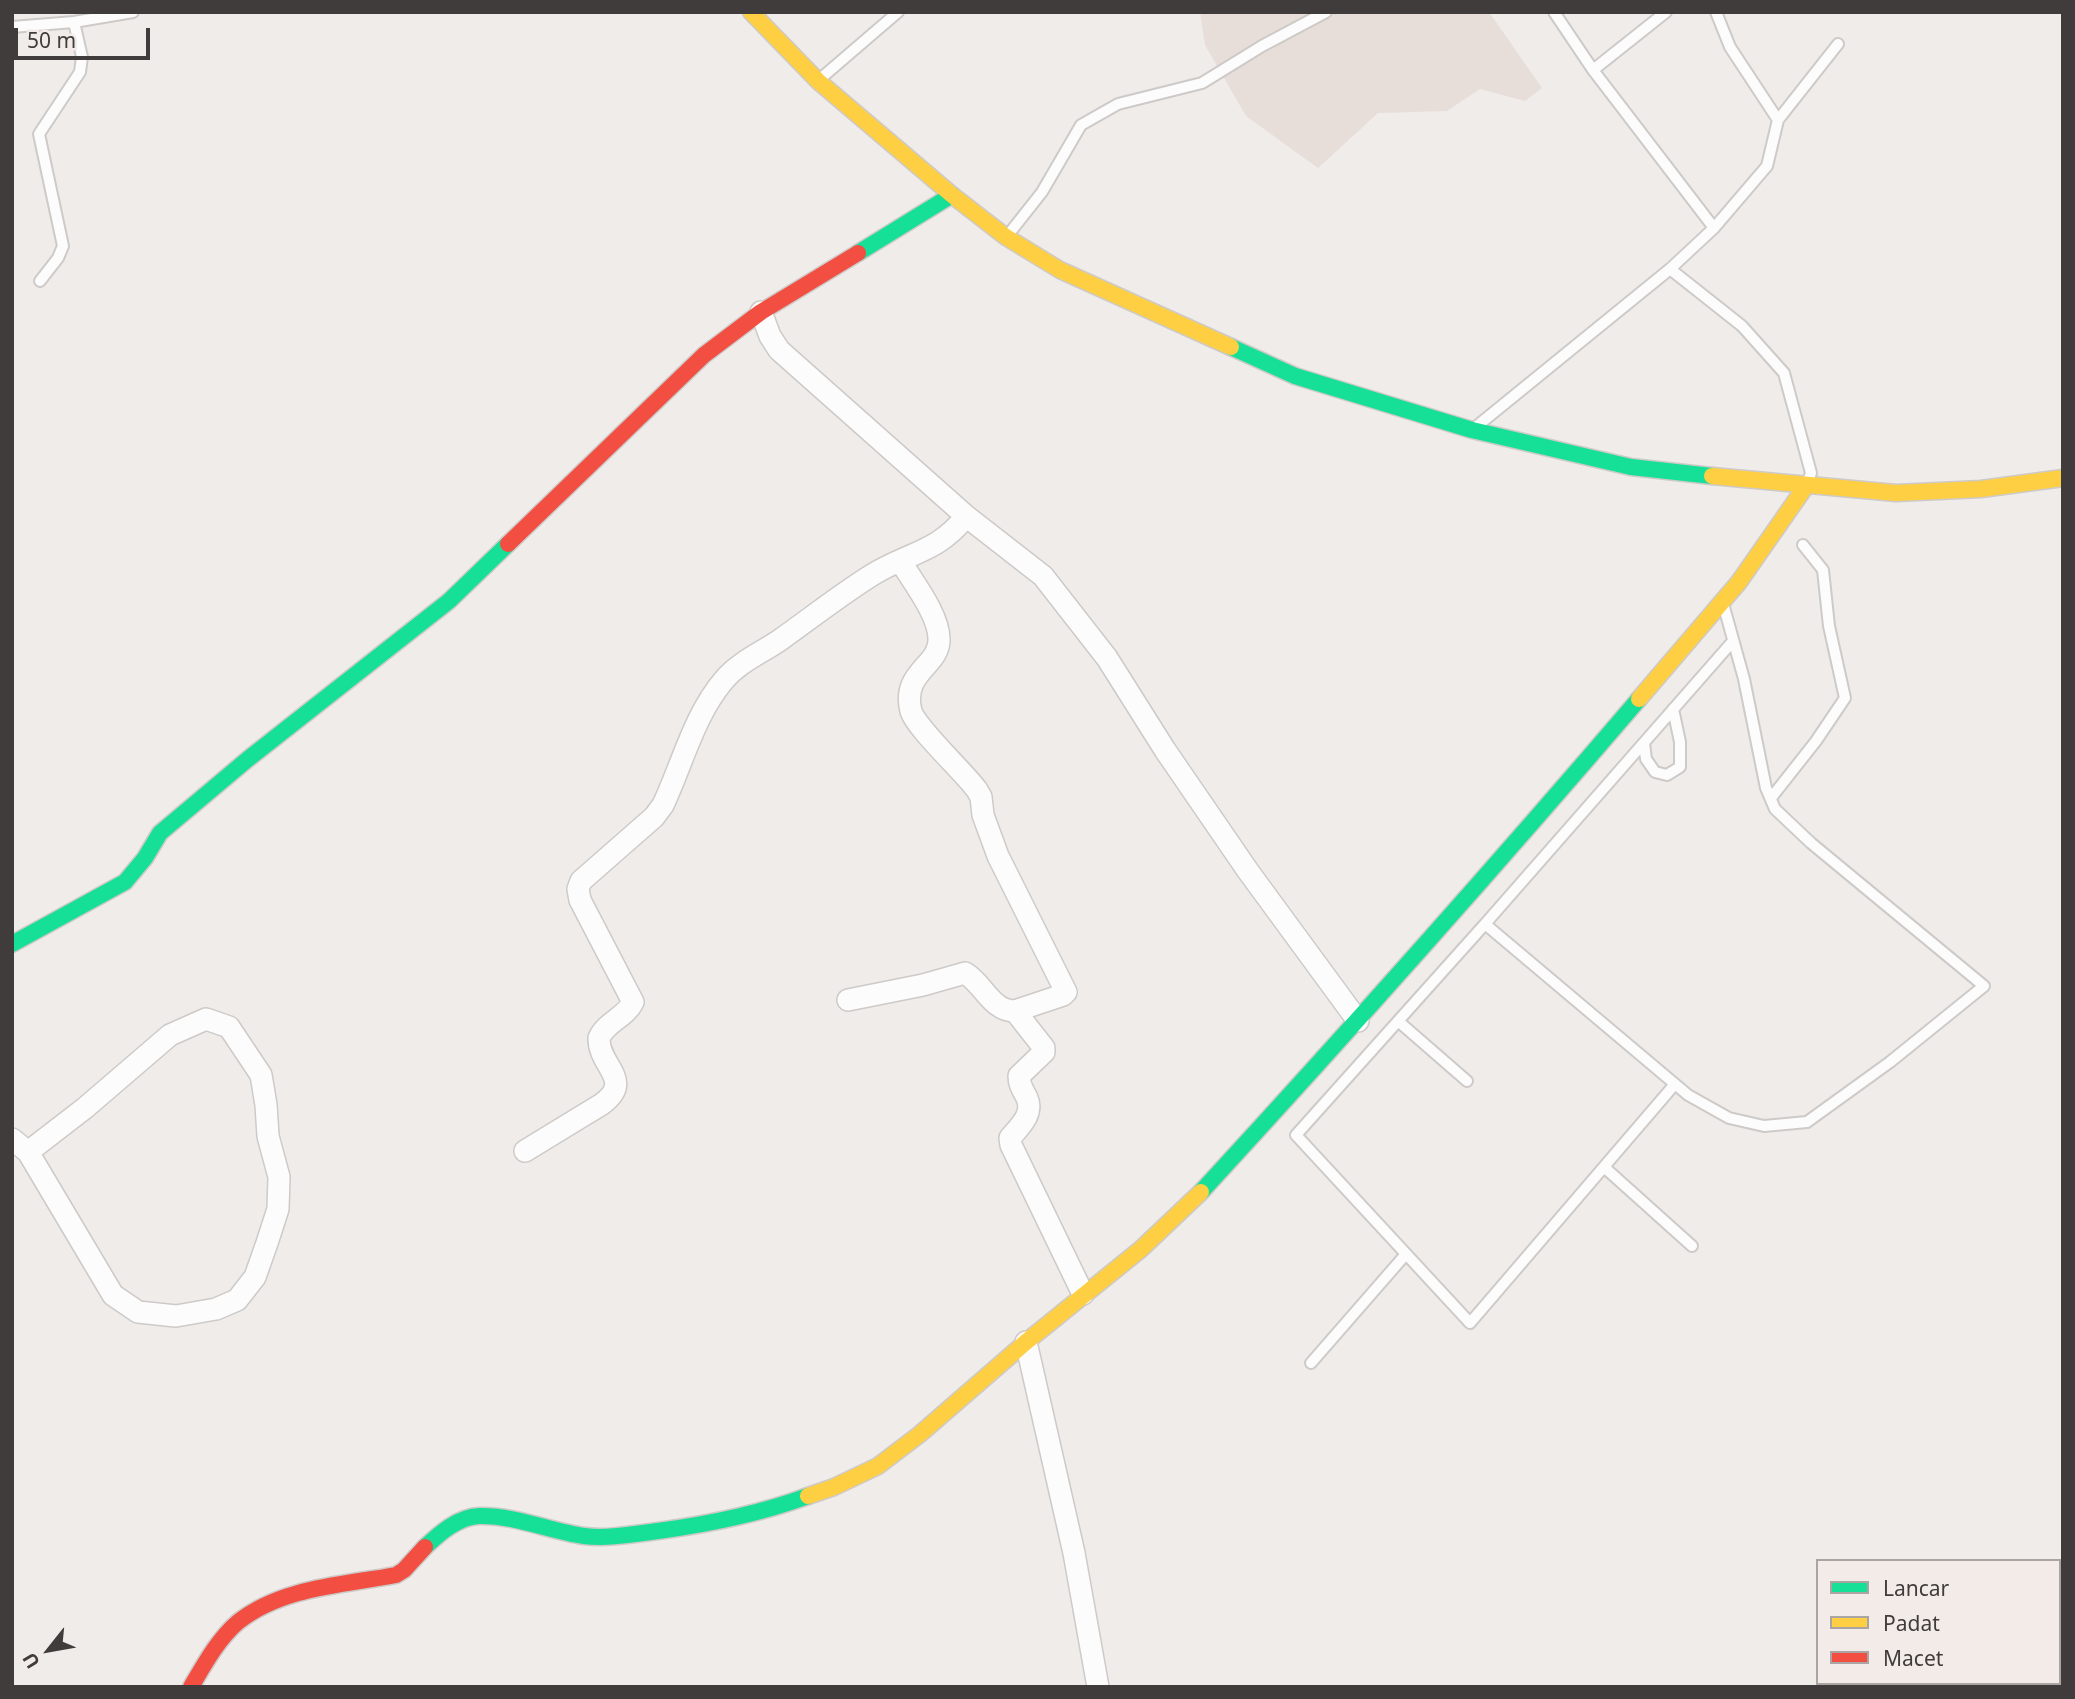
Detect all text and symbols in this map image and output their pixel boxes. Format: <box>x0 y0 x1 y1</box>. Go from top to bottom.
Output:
scale bar <box>18 14 154 58</box>
text: 50 m <box>27 26 76 54</box>
legend <box>1816 1559 2061 1685</box>
text: Lancar <box>1883 1574 1949 1602</box>
text: Padat <box>1883 1609 1940 1637</box>
north arrow <box>14 1615 84 1685</box>
text: Macet <box>1883 1644 1943 1672</box>
text: U <box>16 1648 46 1674</box>

